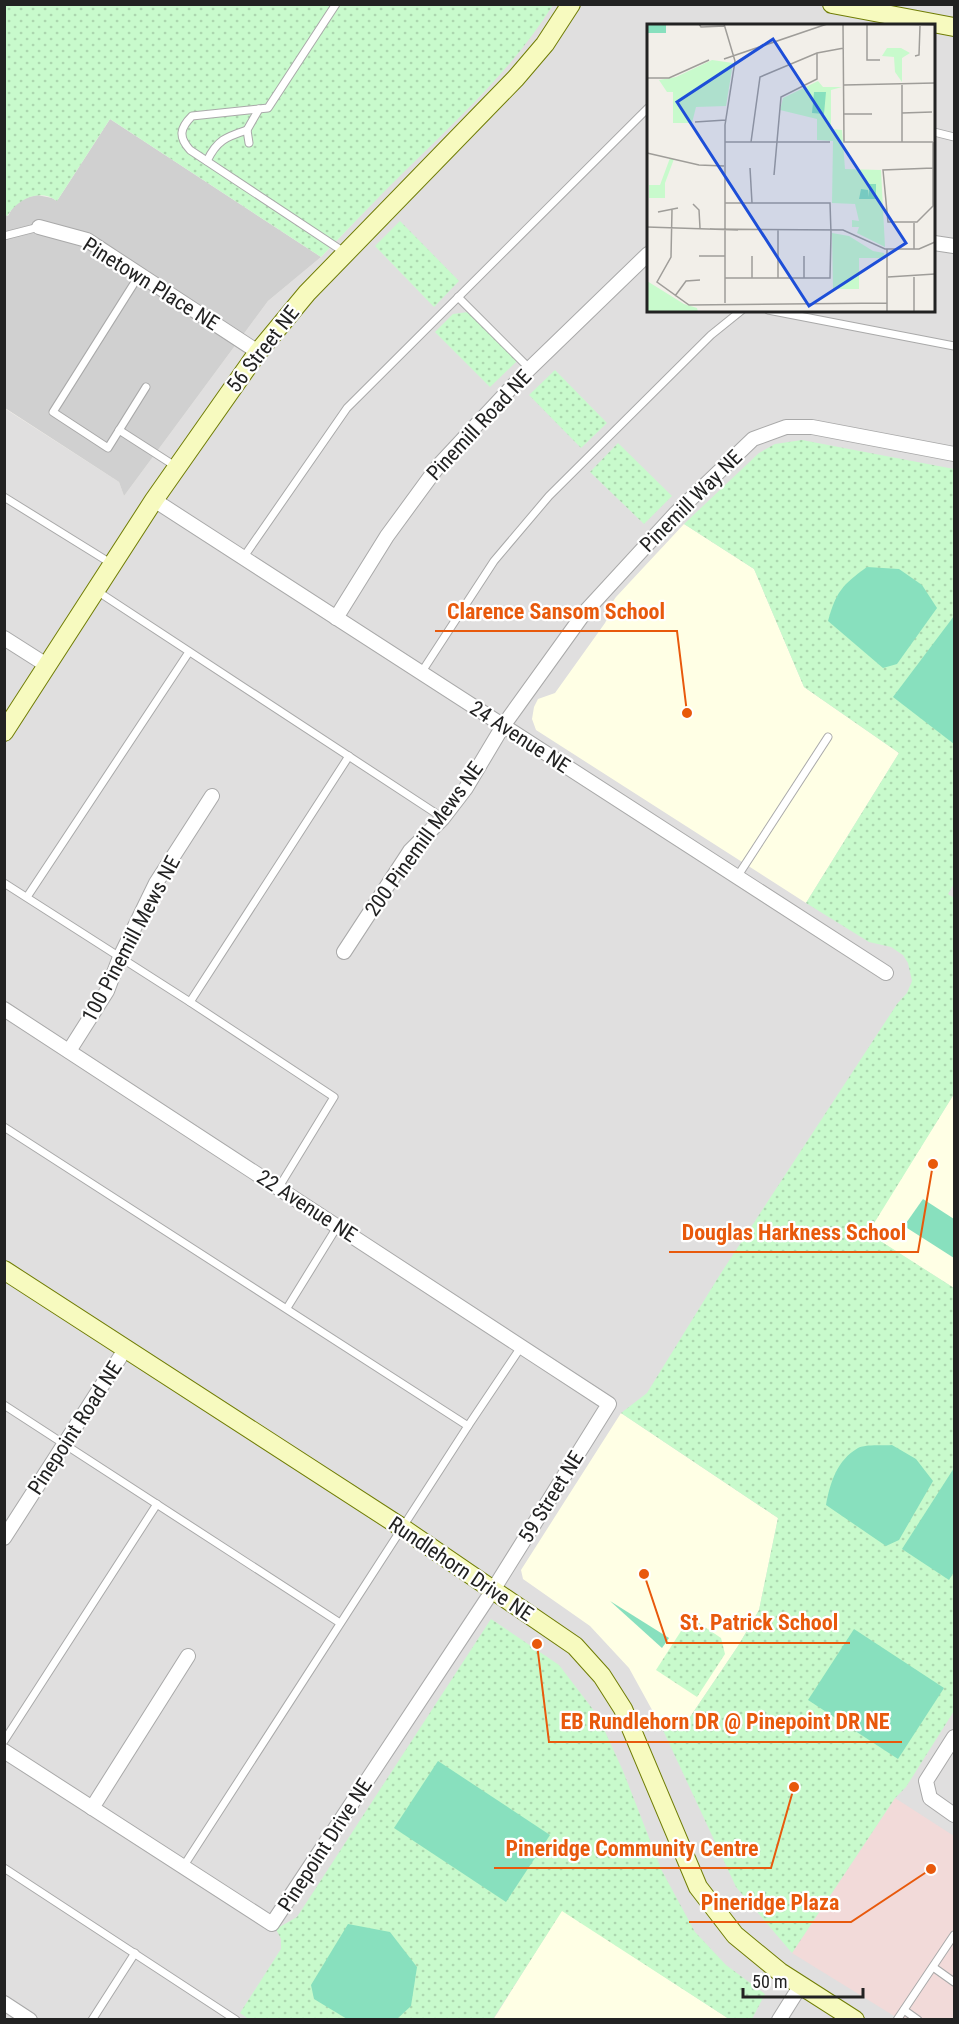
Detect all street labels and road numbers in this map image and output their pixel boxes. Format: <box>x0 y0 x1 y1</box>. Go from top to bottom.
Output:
street label: Pinetown Place NE <box>78 232 224 336</box>
street label: 56 Street NE <box>222 301 304 397</box>
street label: Pinemill Road NE <box>422 365 536 485</box>
street label: Pinemill Way NE <box>635 445 747 557</box>
street label: 24 Avenue NE <box>466 696 574 778</box>
street label: 200 Pinemill Mews NE <box>360 757 488 921</box>
street label: 100 Pinemill Mews NE <box>77 852 185 1026</box>
street label: 22 Avenue NE <box>253 1165 361 1247</box>
street label: Pinepoint Road NE <box>23 1357 127 1499</box>
street label: 59 Street NE <box>514 1447 588 1547</box>
street label: Rundlehorn Drive NE <box>384 1512 538 1626</box>
street label: Pinepoint Drive NE <box>273 1774 377 1916</box>

